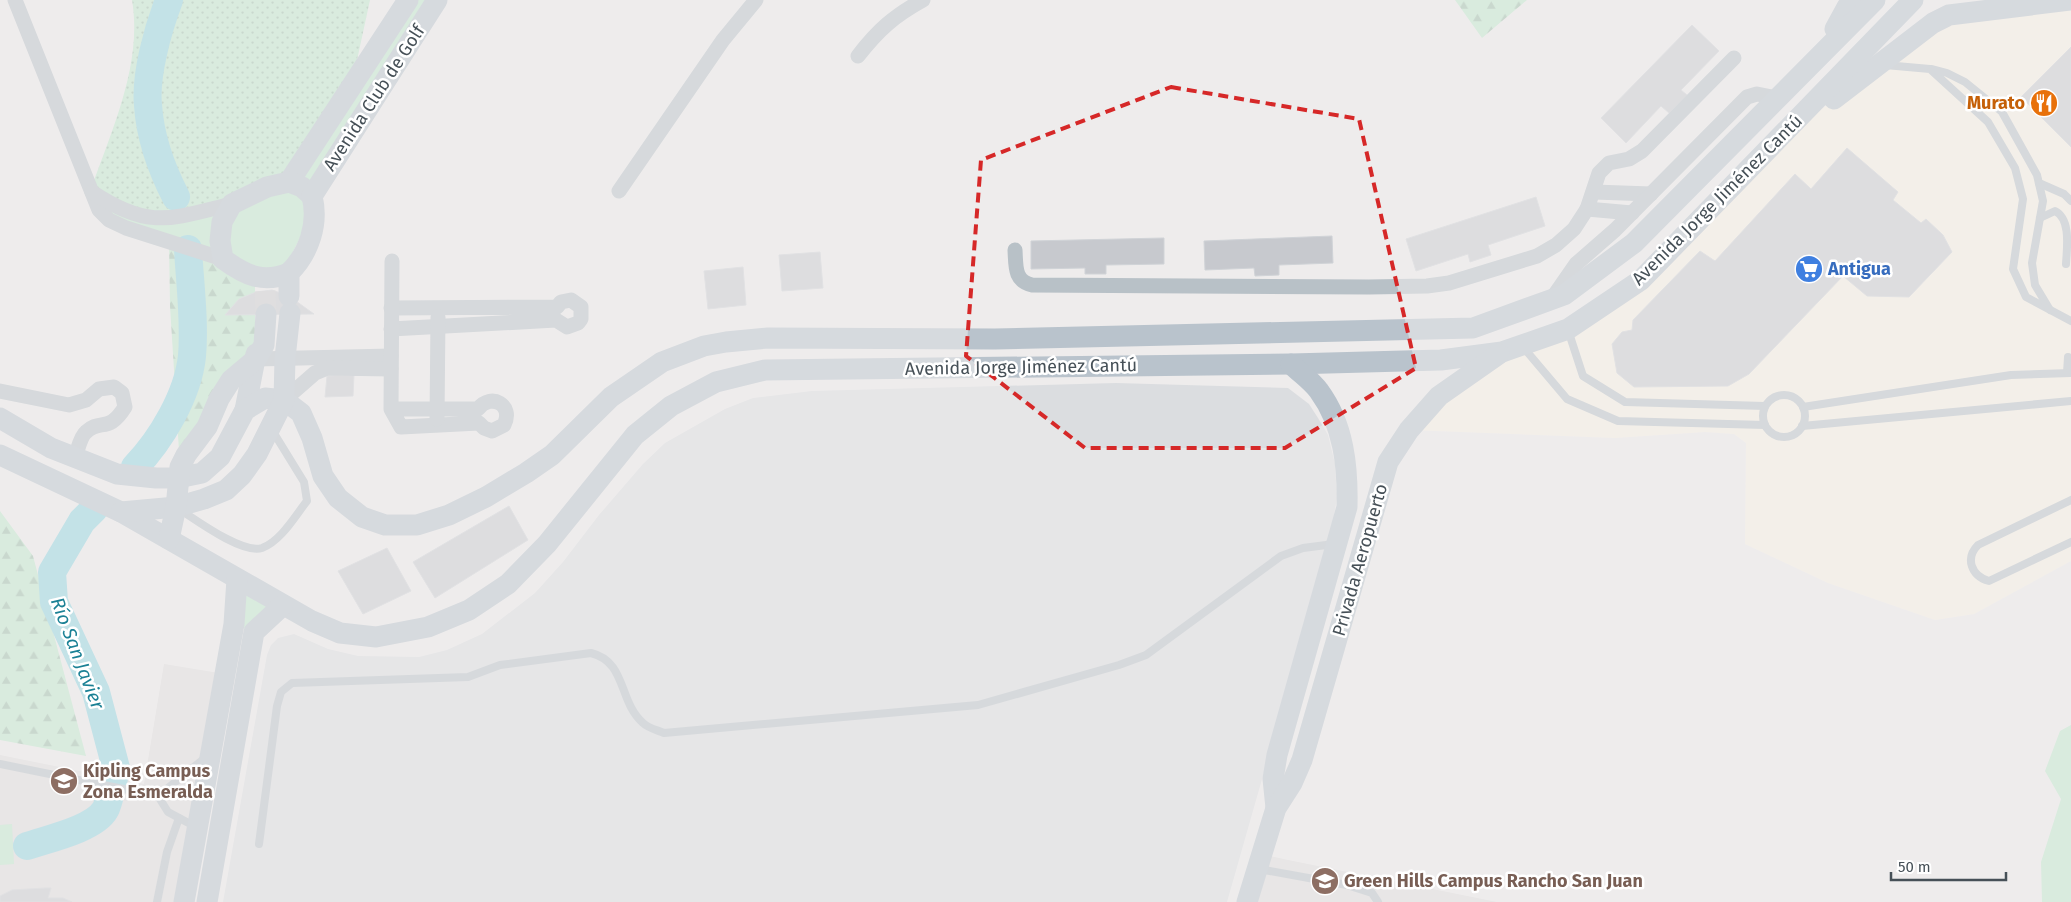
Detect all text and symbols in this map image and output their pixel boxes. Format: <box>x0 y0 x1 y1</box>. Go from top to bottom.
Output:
street label: Avenida Club de Golf <box>319 19 430 175</box>
restaurant icon: Murato <box>2029 88 2059 118</box>
place label: Murato <box>1967 92 2025 114</box>
street label: Avenida Jorge Jiménez Cantú <box>1627 110 1807 290</box>
supermarket icon: Antigua <box>1794 254 1824 284</box>
place label: Antigua <box>1827 258 1891 280</box>
street label: Avenida Jorge Jiménez Cantú <box>905 354 1137 380</box>
street label: Privada Aeropuerto <box>1328 481 1392 639</box>
water label: Río San Javier <box>46 594 110 713</box>
place label: Kipling Campus Zona Esmeralda <box>83 760 213 803</box>
school or university icon: Kipling Campus Zona Esmeralda <box>49 766 79 796</box>
scale bar <box>1891 850 2006 882</box>
text: 50 m <box>1898 858 1931 876</box>
school or university icon: Green Hills Campus Rancho San Juan <box>1310 866 1340 896</box>
place label: Green Hills Campus Rancho San Juan <box>1344 870 1643 892</box>

